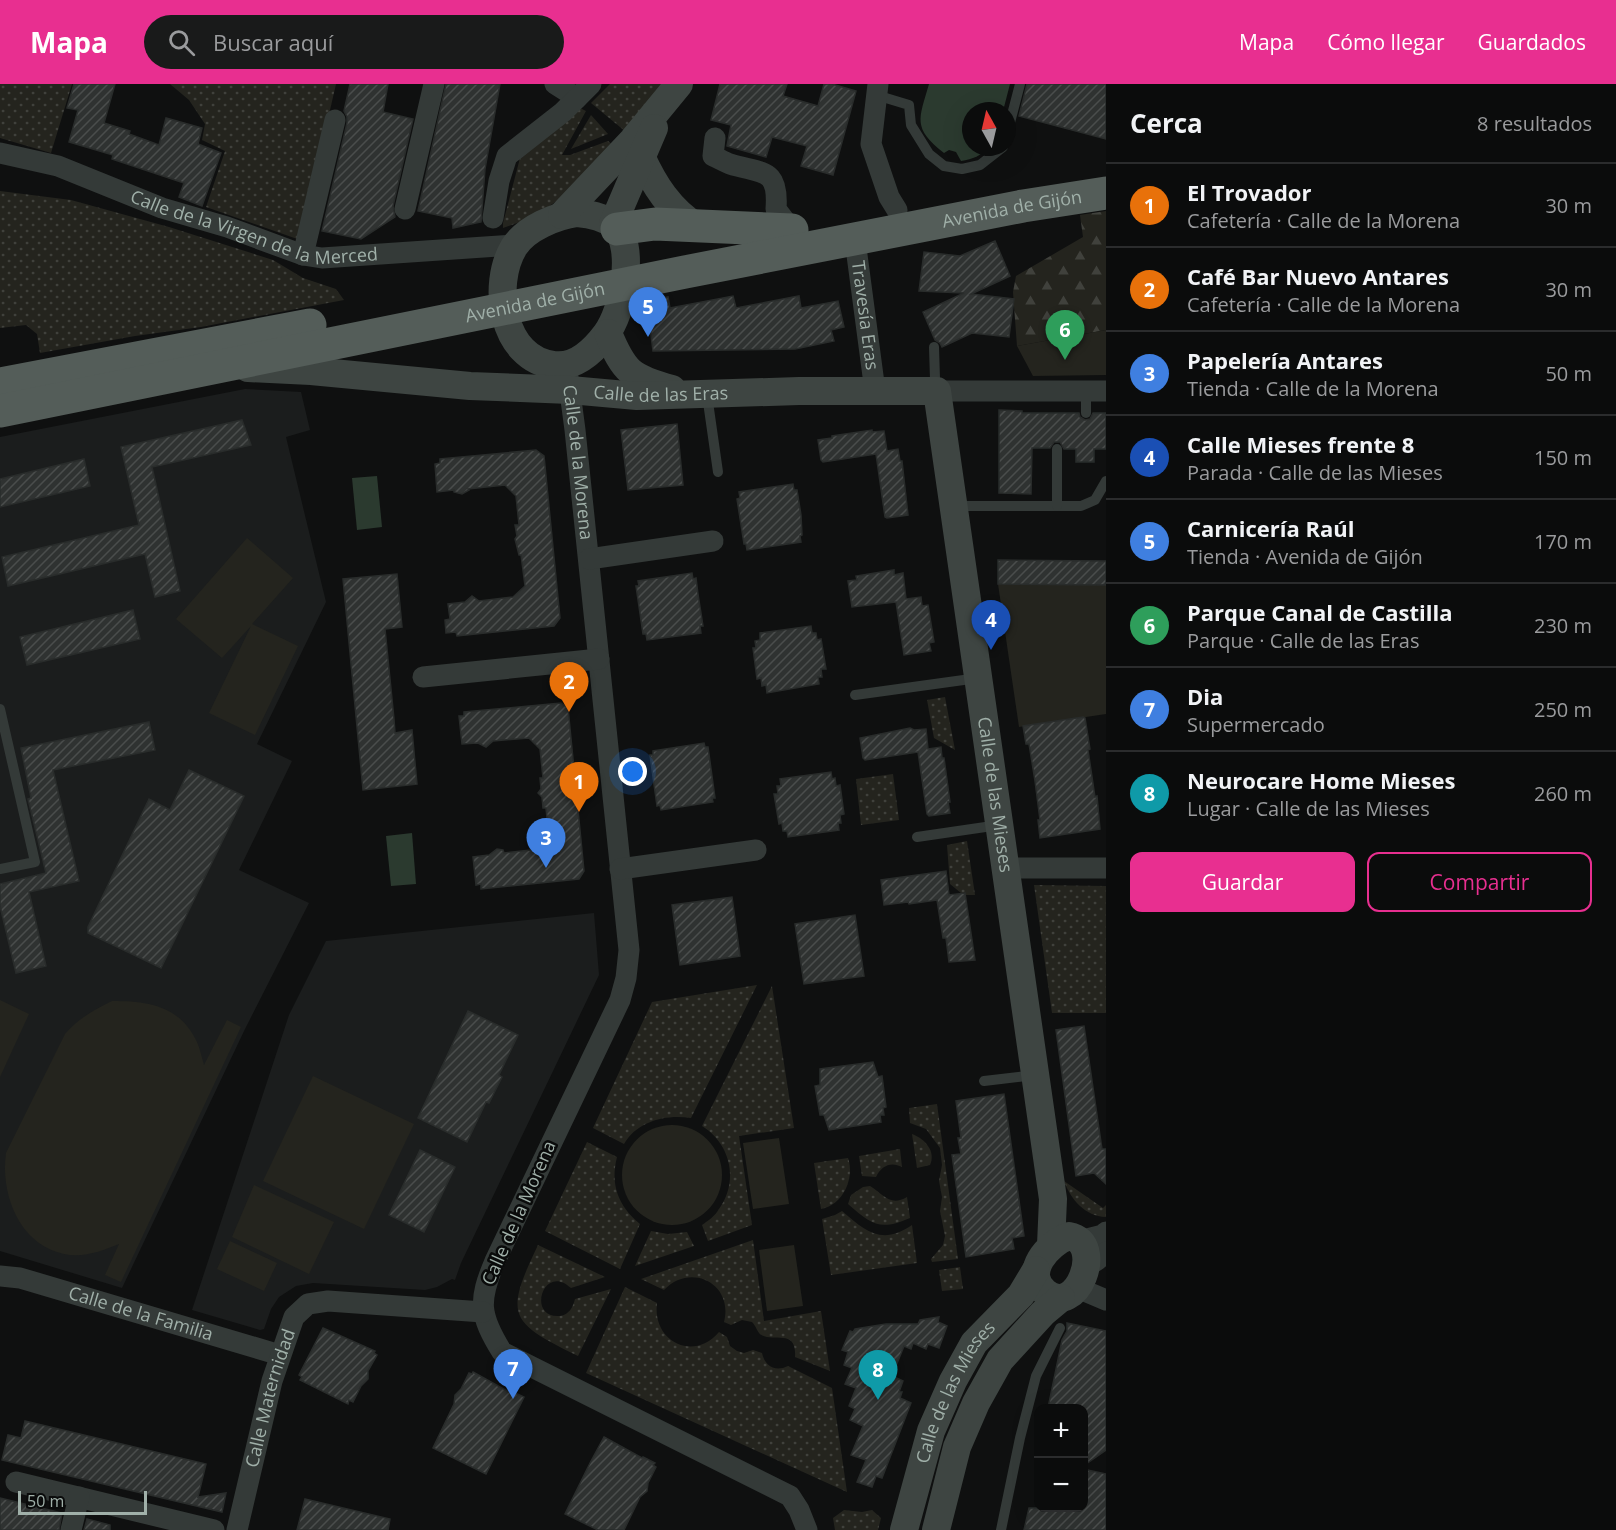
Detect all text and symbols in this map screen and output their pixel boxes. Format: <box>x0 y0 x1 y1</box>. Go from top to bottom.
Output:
search box <box>144 15 564 69</box>
text: Mapa <box>30 23 108 61</box>
icon: search <box>165 26 198 59</box>
text: Buscar aquí <box>213 27 333 57</box>
text: Mapa <box>1239 28 1294 56</box>
text: Cómo llegar <box>1327 28 1445 56</box>
text: Guardados <box>1478 28 1586 56</box>
north arrow <box>962 102 1016 156</box>
text: Cerca <box>1130 105 1203 141</box>
text: 8 resultados <box>1477 110 1592 137</box>
text: El Trovador <box>1187 177 1311 207</box>
street label: Calle de la Virgen de la Merced <box>127 184 379 269</box>
street label: Avenida de Gijón <box>940 184 1083 233</box>
text: 1 <box>1144 192 1155 219</box>
text: 30 m <box>1545 192 1592 219</box>
text: Cafetería · Calle de la Morena <box>1187 207 1460 234</box>
street label: Travesía Eras <box>847 259 885 371</box>
text: Café Bar Nuevo Antares <box>1187 261 1449 291</box>
street label: Avenida de Gijón <box>463 276 607 327</box>
text: 2 <box>1144 276 1155 303</box>
text: 30 m <box>1545 276 1592 303</box>
pin: 5 <box>628 288 668 337</box>
text: Cafetería · Calle de la Morena <box>1187 291 1460 318</box>
pin: 6 <box>1046 310 1084 360</box>
text: Papelería Antares <box>1187 345 1383 375</box>
text: 3 <box>1144 360 1155 387</box>
text: 50 m <box>1545 360 1592 387</box>
text: Tienda · Calle de la Morena <box>1187 375 1439 402</box>
street label: Calle de las Eras <box>593 379 729 407</box>
street label: Calle de la Morena <box>558 383 599 541</box>
text: Calle Mieses frente 8 <box>1187 429 1414 459</box>
text: 4 <box>1144 444 1155 471</box>
text: 150 m <box>1534 444 1592 471</box>
text: Parada · Calle de las Mieses <box>1187 459 1443 486</box>
text: Carnicería Raúl <box>1187 513 1354 543</box>
text: 5 <box>1144 528 1155 555</box>
text: 170 m <box>1534 528 1592 555</box>
text: Tienda · Avenida de Gijón <box>1187 543 1423 570</box>
text: Parque Canal de Castilla <box>1187 597 1453 627</box>
pin: 4 <box>972 600 1010 650</box>
text: 6 <box>1144 612 1155 639</box>
text: 230 m <box>1534 612 1592 639</box>
text: Parque · Calle de las Eras <box>1187 627 1419 654</box>
pin: 2 <box>550 662 588 712</box>
text: Dia <box>1187 681 1223 711</box>
text: 7 <box>1144 696 1155 723</box>
text: 250 m <box>1534 696 1592 723</box>
text: Supermercado <box>1187 711 1325 738</box>
street label: Calle de las Mieses <box>973 715 1019 874</box>
your location <box>618 757 647 786</box>
pin: 1 <box>560 762 598 812</box>
text: Neurocare Home Mieses <box>1187 765 1455 795</box>
text: 8 <box>1144 780 1155 807</box>
text: 260 m <box>1534 780 1592 807</box>
text: Lugar · Calle de las Mieses <box>1187 795 1430 822</box>
pin: 3 <box>526 818 566 868</box>
button: Guardar <box>1130 852 1355 912</box>
button: Compartir <box>1367 852 1592 912</box>
street label: Calle de la Morena <box>475 1137 561 1289</box>
street label: Calle de la Familia <box>66 1280 216 1346</box>
street label: Calle de las Mieses <box>910 1315 1000 1466</box>
street label: Calle Maternidad <box>239 1325 300 1470</box>
pin: 7 <box>494 1350 532 1399</box>
pin: 8 <box>858 1350 898 1400</box>
map controls <box>1034 1404 1088 1512</box>
button: + <box>1034 1404 1088 1458</box>
button: − <box>1034 1458 1088 1512</box>
scale bar <box>18 1488 147 1516</box>
text: 50 m <box>27 1490 64 1512</box>

